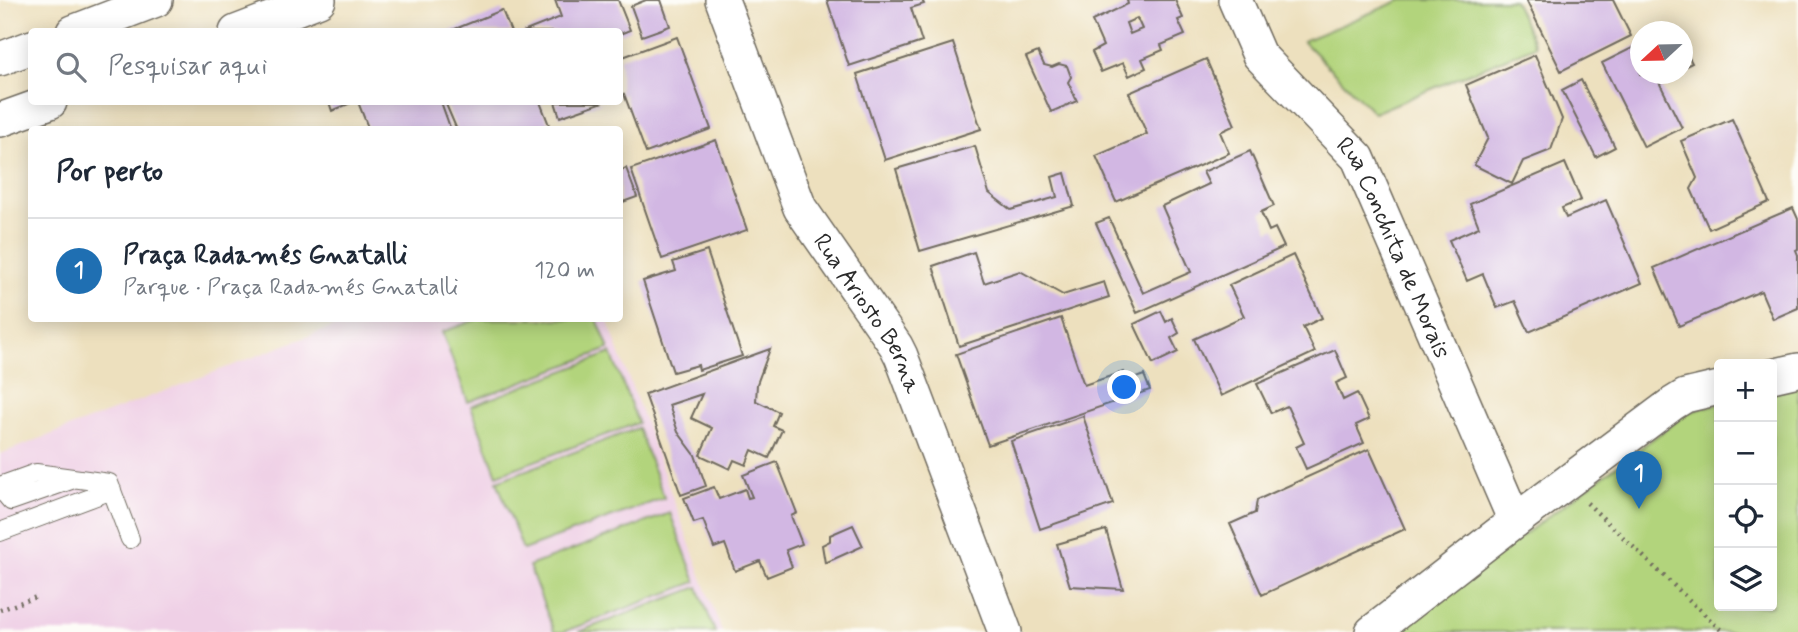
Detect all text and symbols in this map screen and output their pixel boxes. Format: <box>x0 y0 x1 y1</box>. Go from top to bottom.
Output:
north arrow <box>1630 21 1693 84</box>
search box <box>28 28 623 105</box>
icon: search <box>52 48 90 86</box>
text: Pesquisar aqui <box>108 50 267 84</box>
street label: Rua Conchita de Morais <box>1329 131 1457 364</box>
text: Por perto <box>56 152 163 191</box>
street label: Rua Ariosto Berna <box>805 228 928 399</box>
text: Praça Radamés Gnatalli <box>123 239 407 273</box>
text: 1 <box>74 256 84 286</box>
text: 120 m <box>534 256 595 286</box>
text: Parque · Praça Radamés Gnatalli <box>123 273 459 303</box>
map controls <box>1714 359 1777 611</box>
button: + <box>1714 359 1777 422</box>
your location <box>1107 370 1141 404</box>
button: − <box>1714 422 1777 485</box>
pin: 1 <box>1616 451 1662 509</box>
button: locate <box>1714 485 1777 548</box>
button: layers <box>1714 548 1777 611</box>

